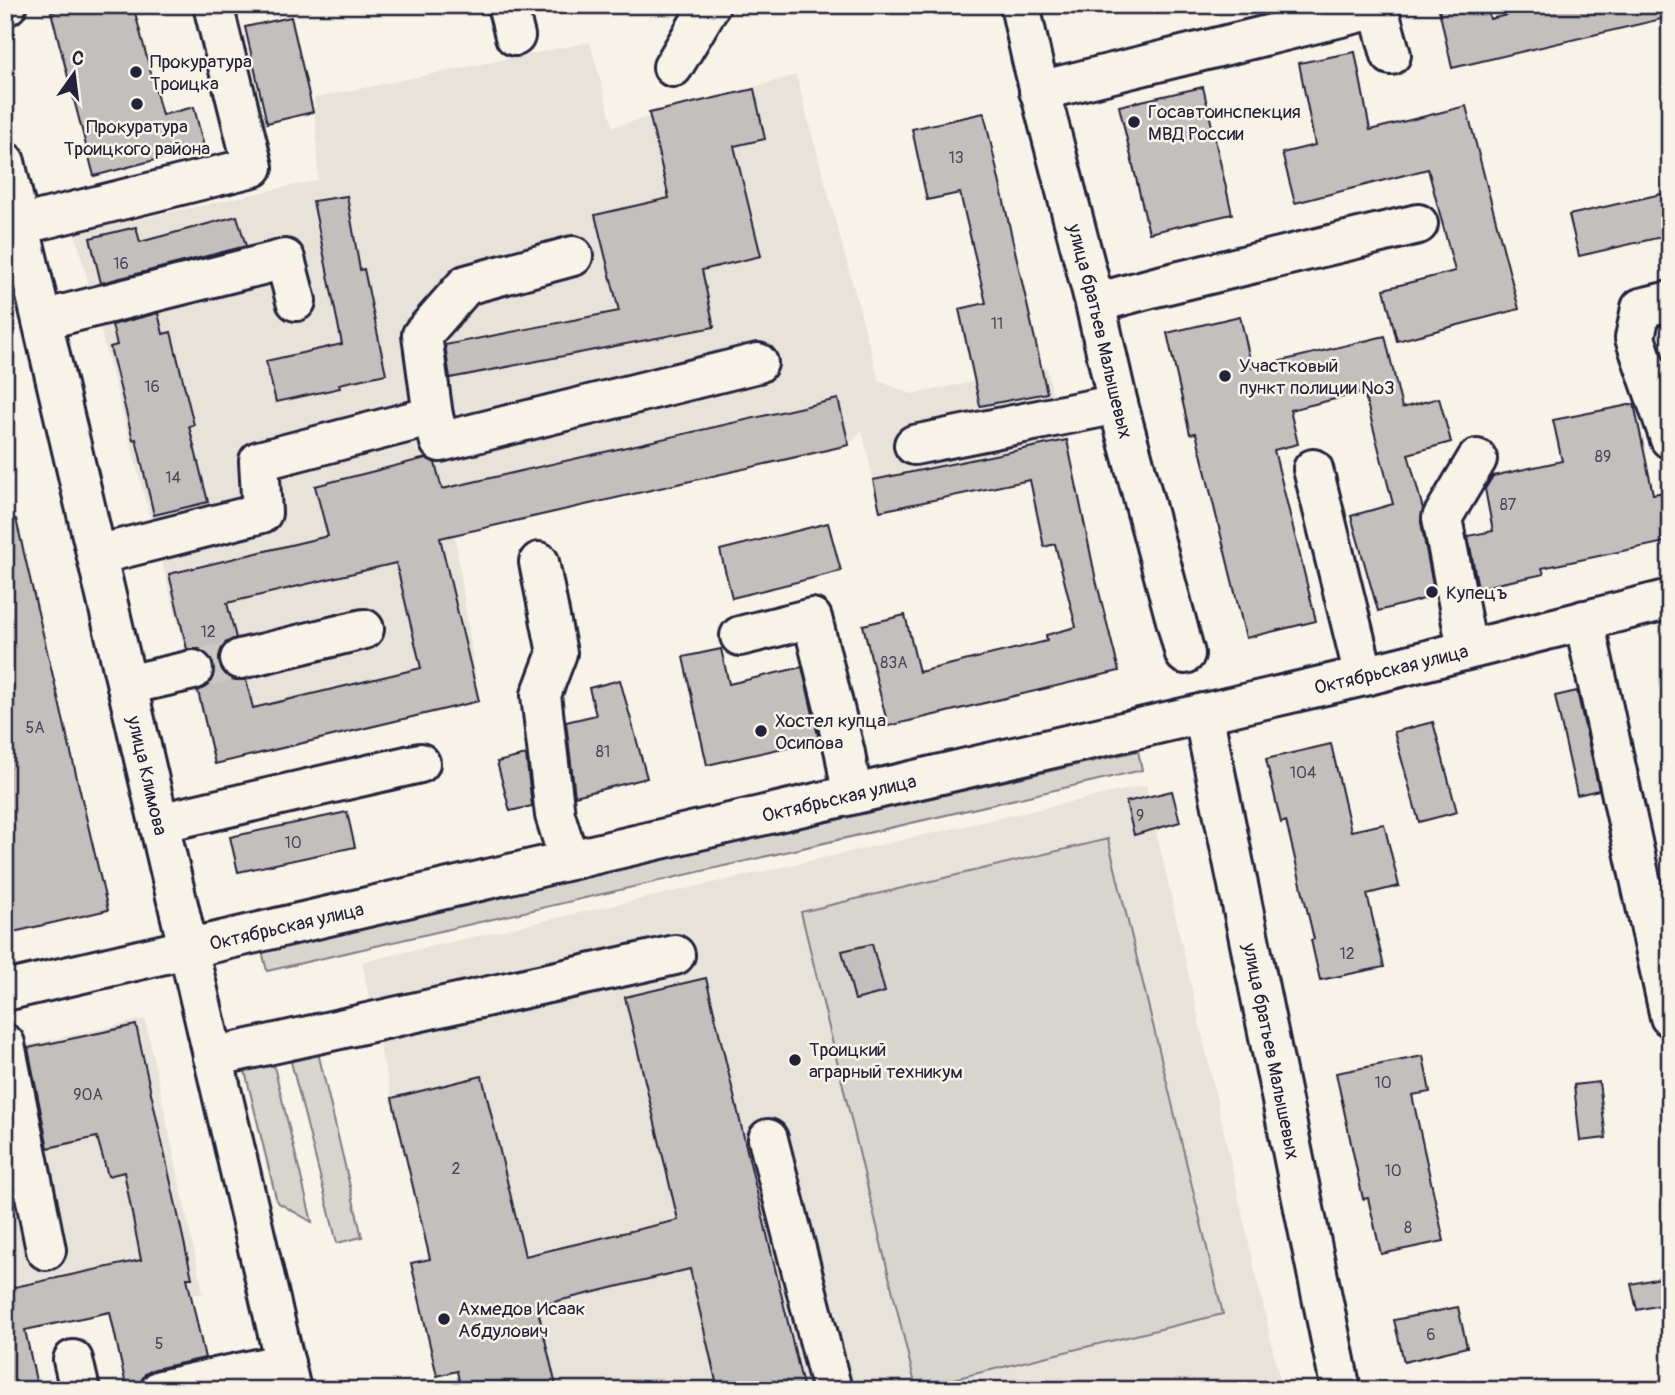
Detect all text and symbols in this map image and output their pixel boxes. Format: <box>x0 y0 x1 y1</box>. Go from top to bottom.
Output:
north arrow <box>38 38 108 108</box>
text: С <box>69 45 87 72</box>
place label: Прокуратура Троицка <box>150 50 252 96</box>
marker: Прокуратура Троицка <box>128 64 144 80</box>
marker: Прокуратура Троицкого района <box>129 96 145 112</box>
place label: Госавтоинспекция МВД России <box>1148 100 1301 146</box>
marker: Госавтоинспекция МВД России <box>1126 114 1142 130</box>
place label: Прокуратура Троицкого района <box>64 115 210 161</box>
house number: 13 <box>948 148 964 168</box>
street label: улица братьев Малышевых <box>1062 221 1138 441</box>
house number: 16 <box>113 254 129 274</box>
house number: 11 <box>991 314 1003 334</box>
place label: Участковый пункт полиции №3 <box>1239 354 1395 400</box>
marker: Участковый пункт полиции №3 <box>1217 368 1233 384</box>
house number: 16 <box>144 377 160 397</box>
house number: 89 <box>1595 447 1611 467</box>
house number: 14 <box>165 468 181 488</box>
house number: 87 <box>1500 495 1517 515</box>
place label: Купецъ <box>1446 581 1508 605</box>
marker: Купецъ <box>1424 584 1440 600</box>
house number: 12 <box>200 622 216 642</box>
street label: Октябрьская улица <box>1312 639 1471 700</box>
house number: 83А <box>880 653 908 673</box>
place label: Хостел купца Осипова <box>775 709 886 755</box>
street label: улица Климова <box>121 713 172 838</box>
house number: 5А <box>25 718 45 738</box>
marker: Хостел купца Осипова <box>753 723 769 739</box>
house number: 81 <box>596 742 610 762</box>
house number: 104 <box>1290 763 1316 783</box>
street label: Октябрьская улица <box>760 769 919 828</box>
house number: 9 <box>1136 806 1144 826</box>
house number: 10 <box>284 833 302 853</box>
street label: Октябрьская улица <box>207 897 366 956</box>
street label: улица братьев Малышевых <box>1237 940 1305 1161</box>
house number: 12 <box>1339 944 1355 964</box>
place label: Троицкий аграрный техникум <box>809 1038 963 1084</box>
marker: Троицкий аграрный техникум <box>787 1052 803 1068</box>
house number: 10 <box>1374 1073 1392 1093</box>
house number: 90А <box>73 1085 103 1105</box>
house number: 2 <box>452 1159 461 1179</box>
house number: 10 <box>1384 1161 1402 1181</box>
house number: 8 <box>1404 1218 1412 1238</box>
place label: Ахмедов Исаак Абдулович <box>458 1297 586 1343</box>
marker: Ахмедов Исаак Абдулович <box>436 1311 452 1327</box>
house number: 6 <box>1426 1325 1436 1345</box>
house number: 5 <box>155 1334 163 1354</box>

